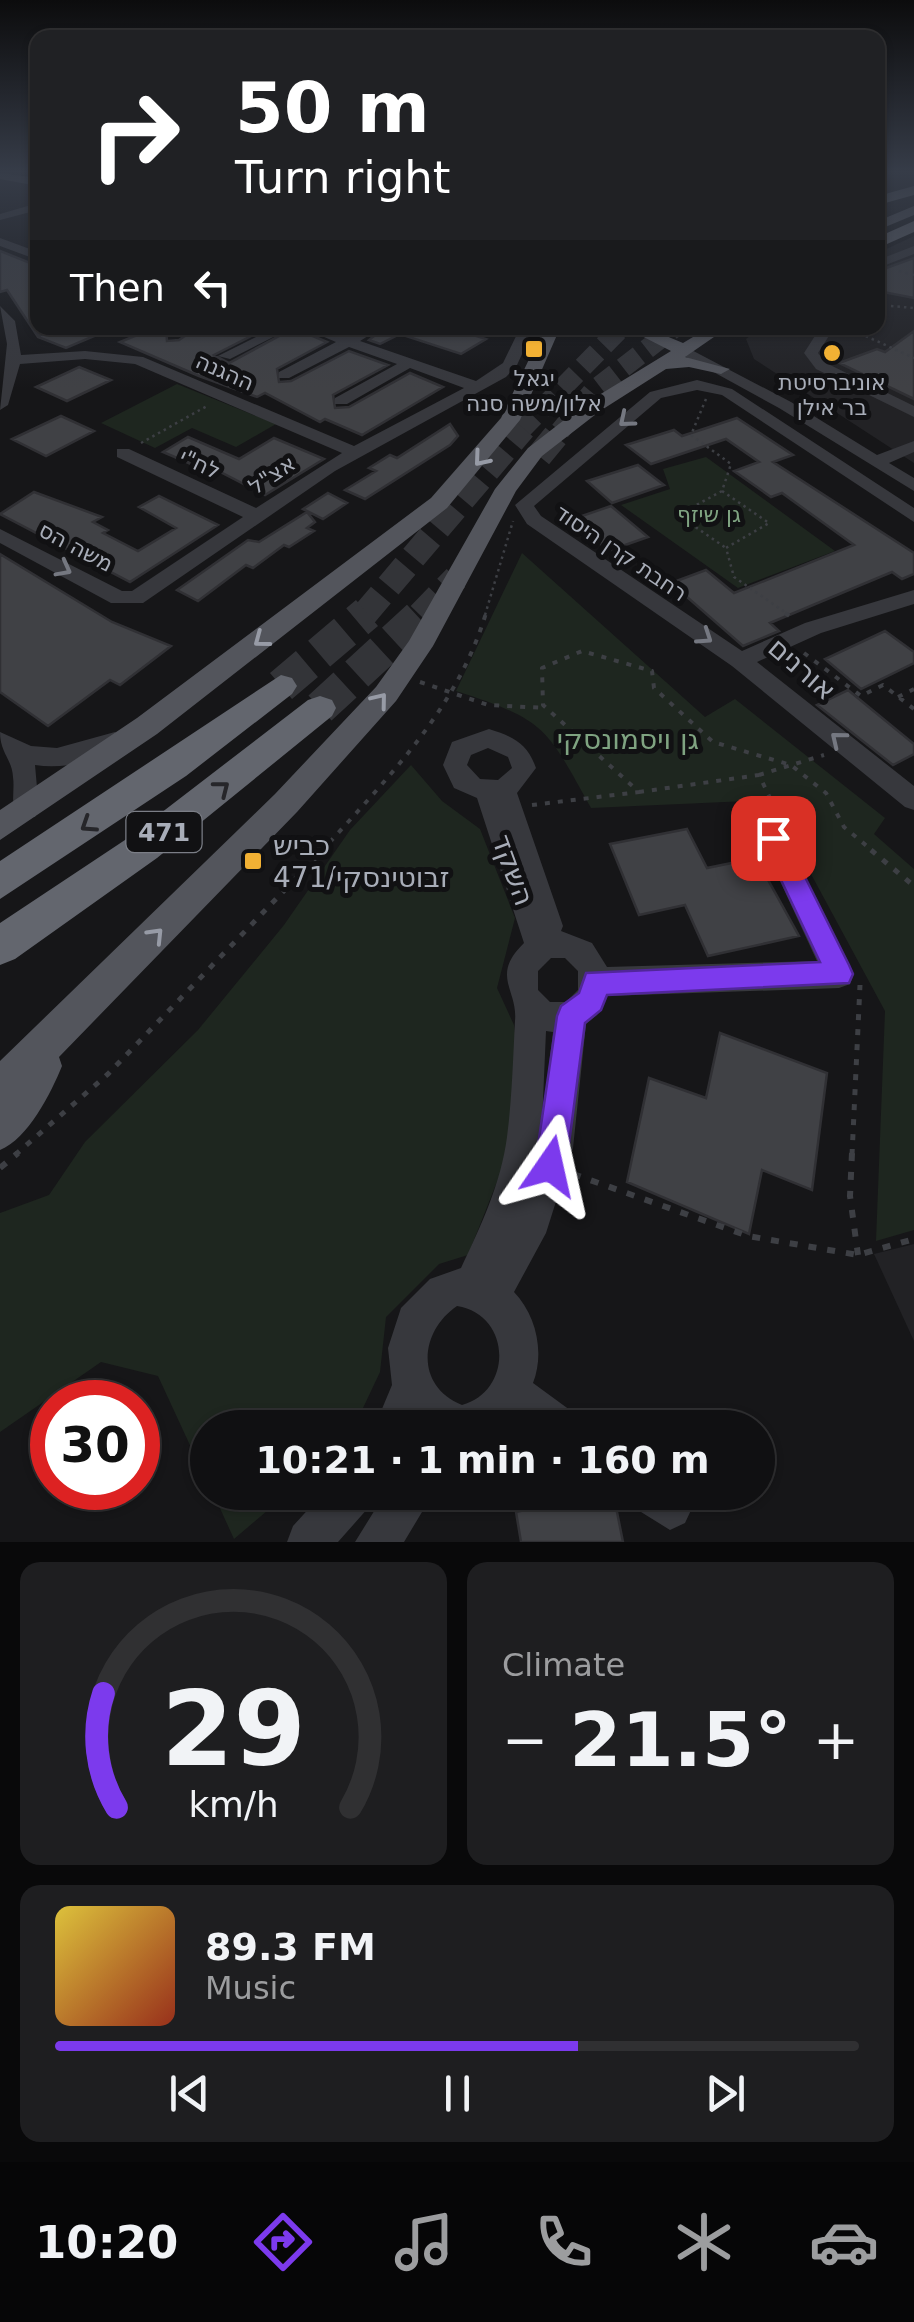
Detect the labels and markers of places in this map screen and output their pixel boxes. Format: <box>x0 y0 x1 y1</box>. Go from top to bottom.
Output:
marker: יגאל אלון/משה סנה <box>523 338 545 360</box>
marker: אוניברסיטת בר אילן <box>821 342 843 364</box>
place label: יגאל אלון/משה סנה <box>466 366 602 416</box>
place label: אוניברסיטת בר אילן <box>778 370 886 420</box>
pin <box>731 796 816 881</box>
place label: כביש 471/זבוטינסקי <box>273 829 449 894</box>
marker: כביש 471/זבוטינסקי <box>242 850 264 872</box>

